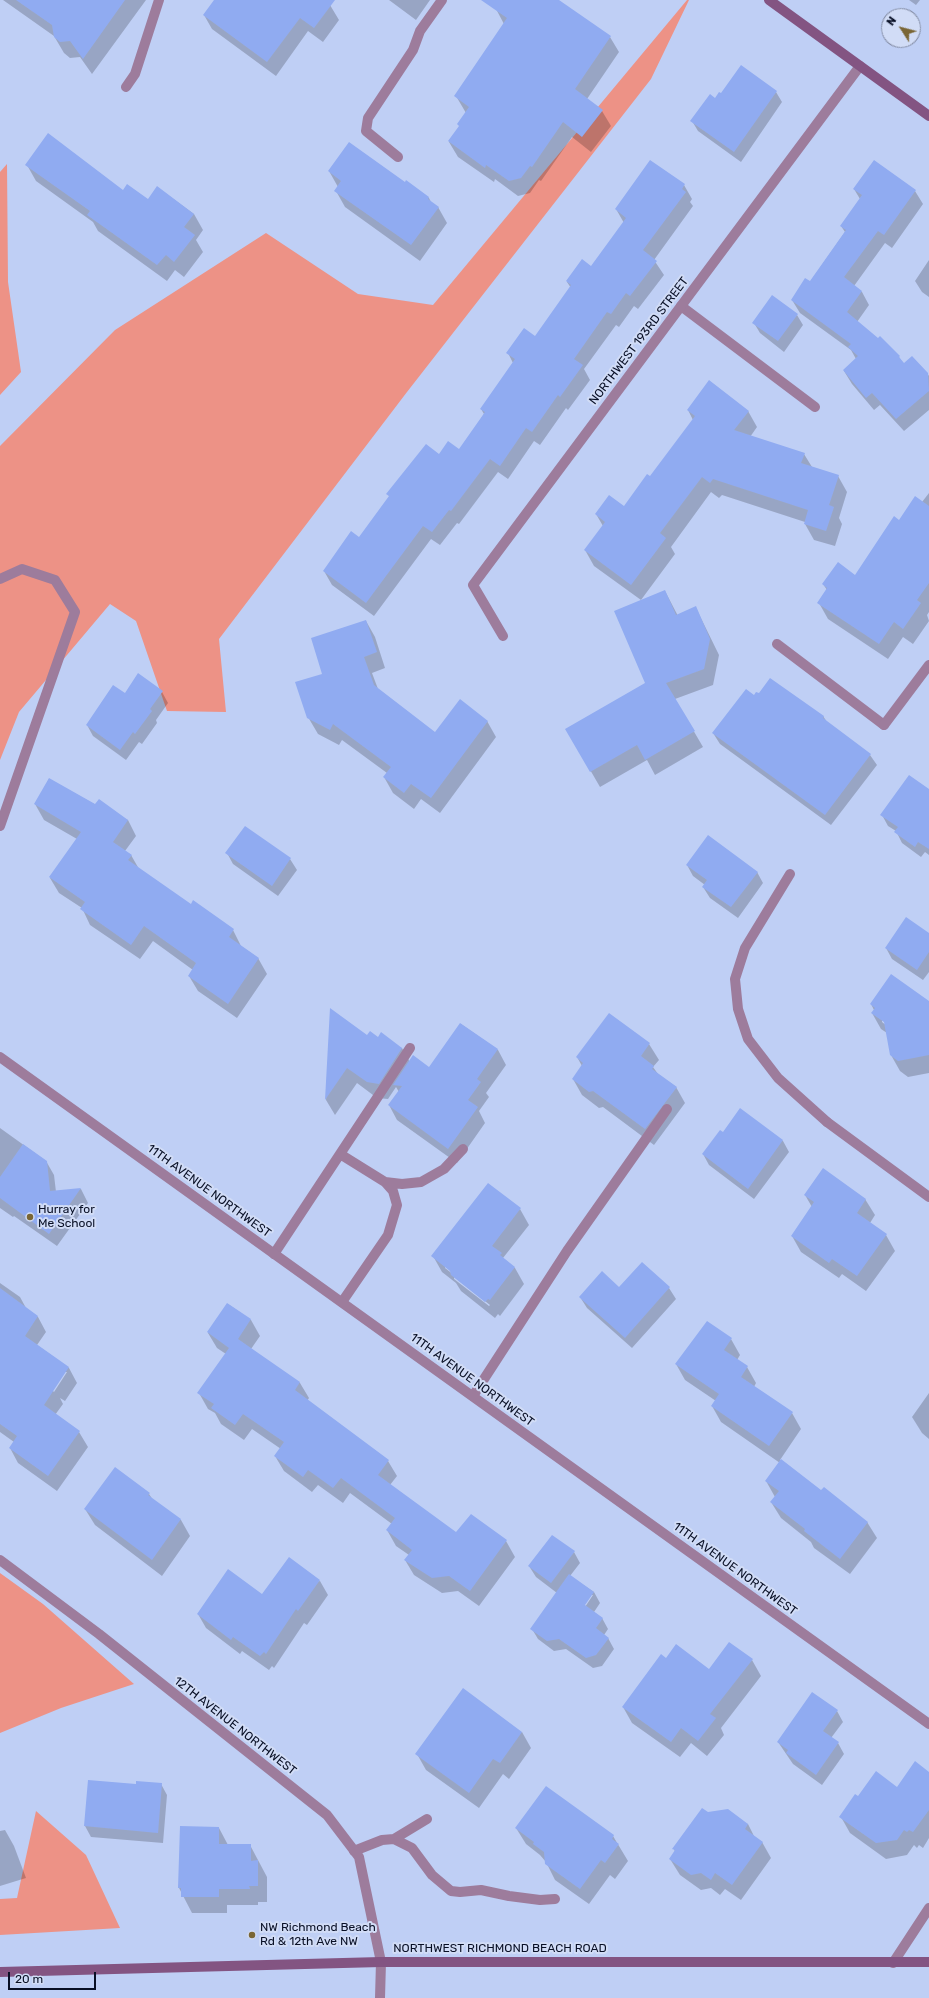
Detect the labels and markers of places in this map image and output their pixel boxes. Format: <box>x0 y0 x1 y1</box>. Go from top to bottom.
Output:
place label: Hurray for Me School <box>38 1203 95 1231</box>
marker: Hurray for Me School <box>25 1212 35 1222</box>
place label: NW Richmond Beach Rd & 12th Ave NW <box>260 1921 376 1949</box>
marker: NW Richmond Beach Rd & 12th Ave NW <box>247 1930 257 1940</box>

